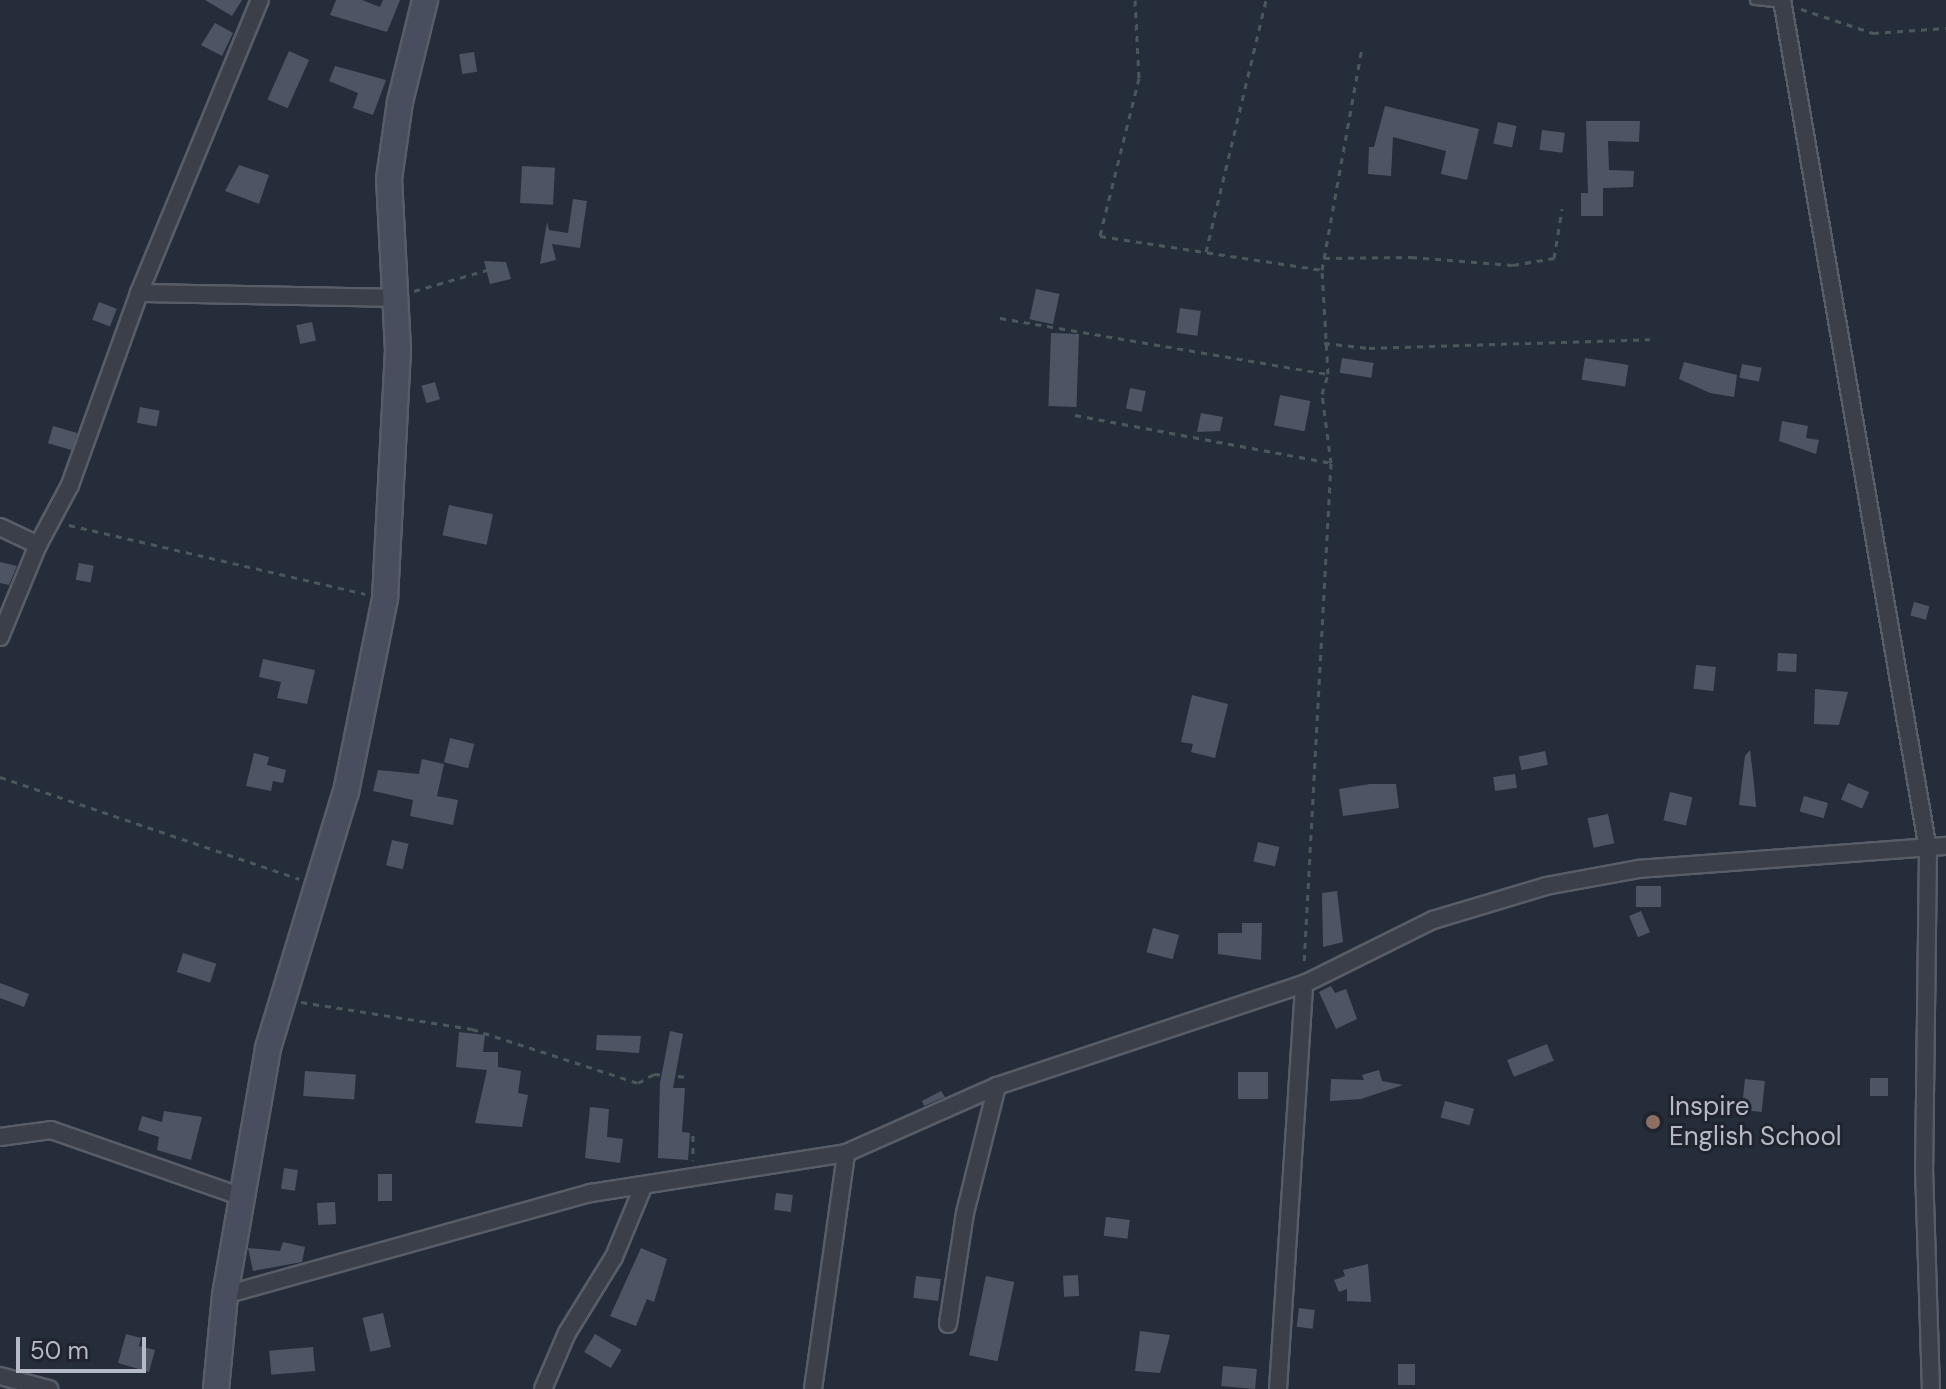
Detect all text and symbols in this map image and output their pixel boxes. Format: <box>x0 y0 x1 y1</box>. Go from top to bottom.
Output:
place label: Inspire English School <box>1669 1091 1842 1152</box>
marker: Inspire English School <box>1644 1113 1662 1131</box>
scale bar <box>20 1321 150 1371</box>
text: 50 m <box>30 1335 89 1366</box>

